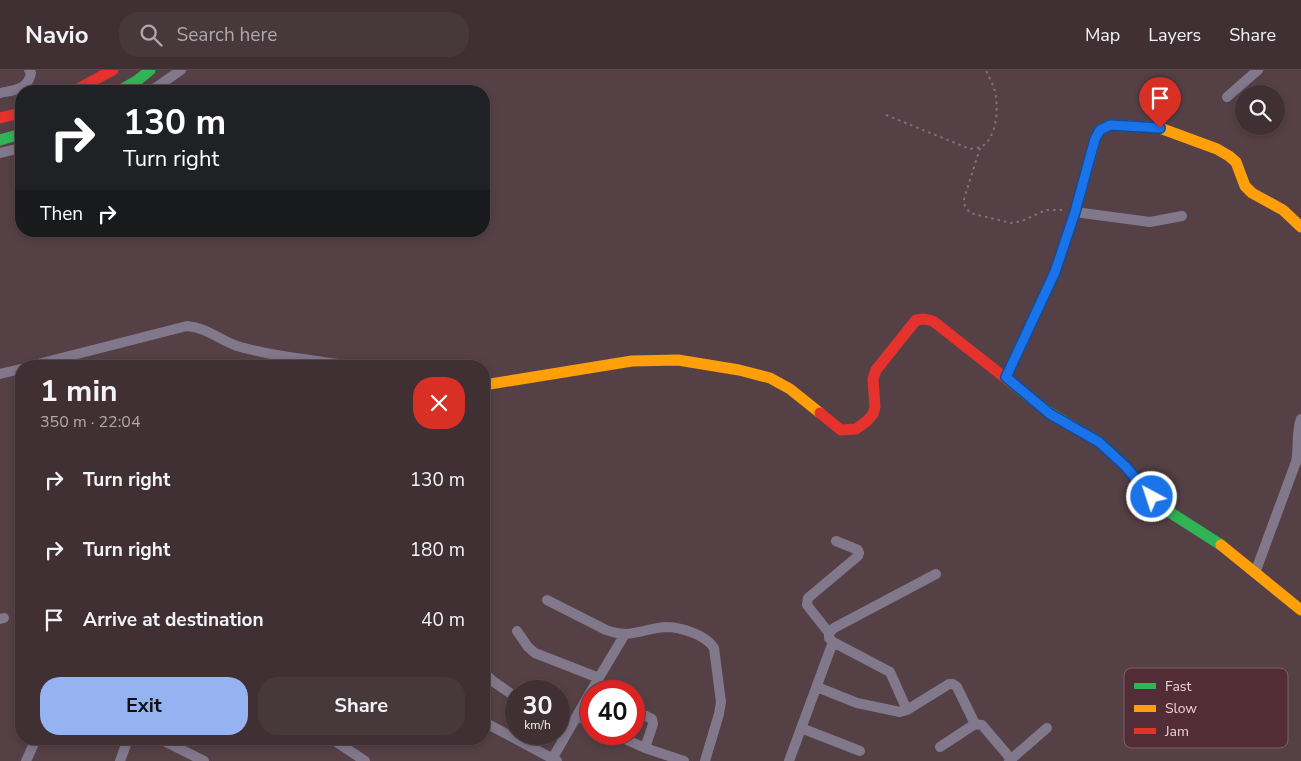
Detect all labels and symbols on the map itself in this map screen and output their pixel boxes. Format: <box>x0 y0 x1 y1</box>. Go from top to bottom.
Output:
pin <box>1139 77 1181 128</box>
position arrow <box>1125 470 1177 522</box>
legend <box>1124 668 1288 748</box>
text: Fast <box>1165 677 1191 696</box>
speed limit sign: 40 <box>580 680 645 745</box>
text: Slow <box>1165 699 1197 718</box>
text: Jam <box>1164 722 1189 741</box>

